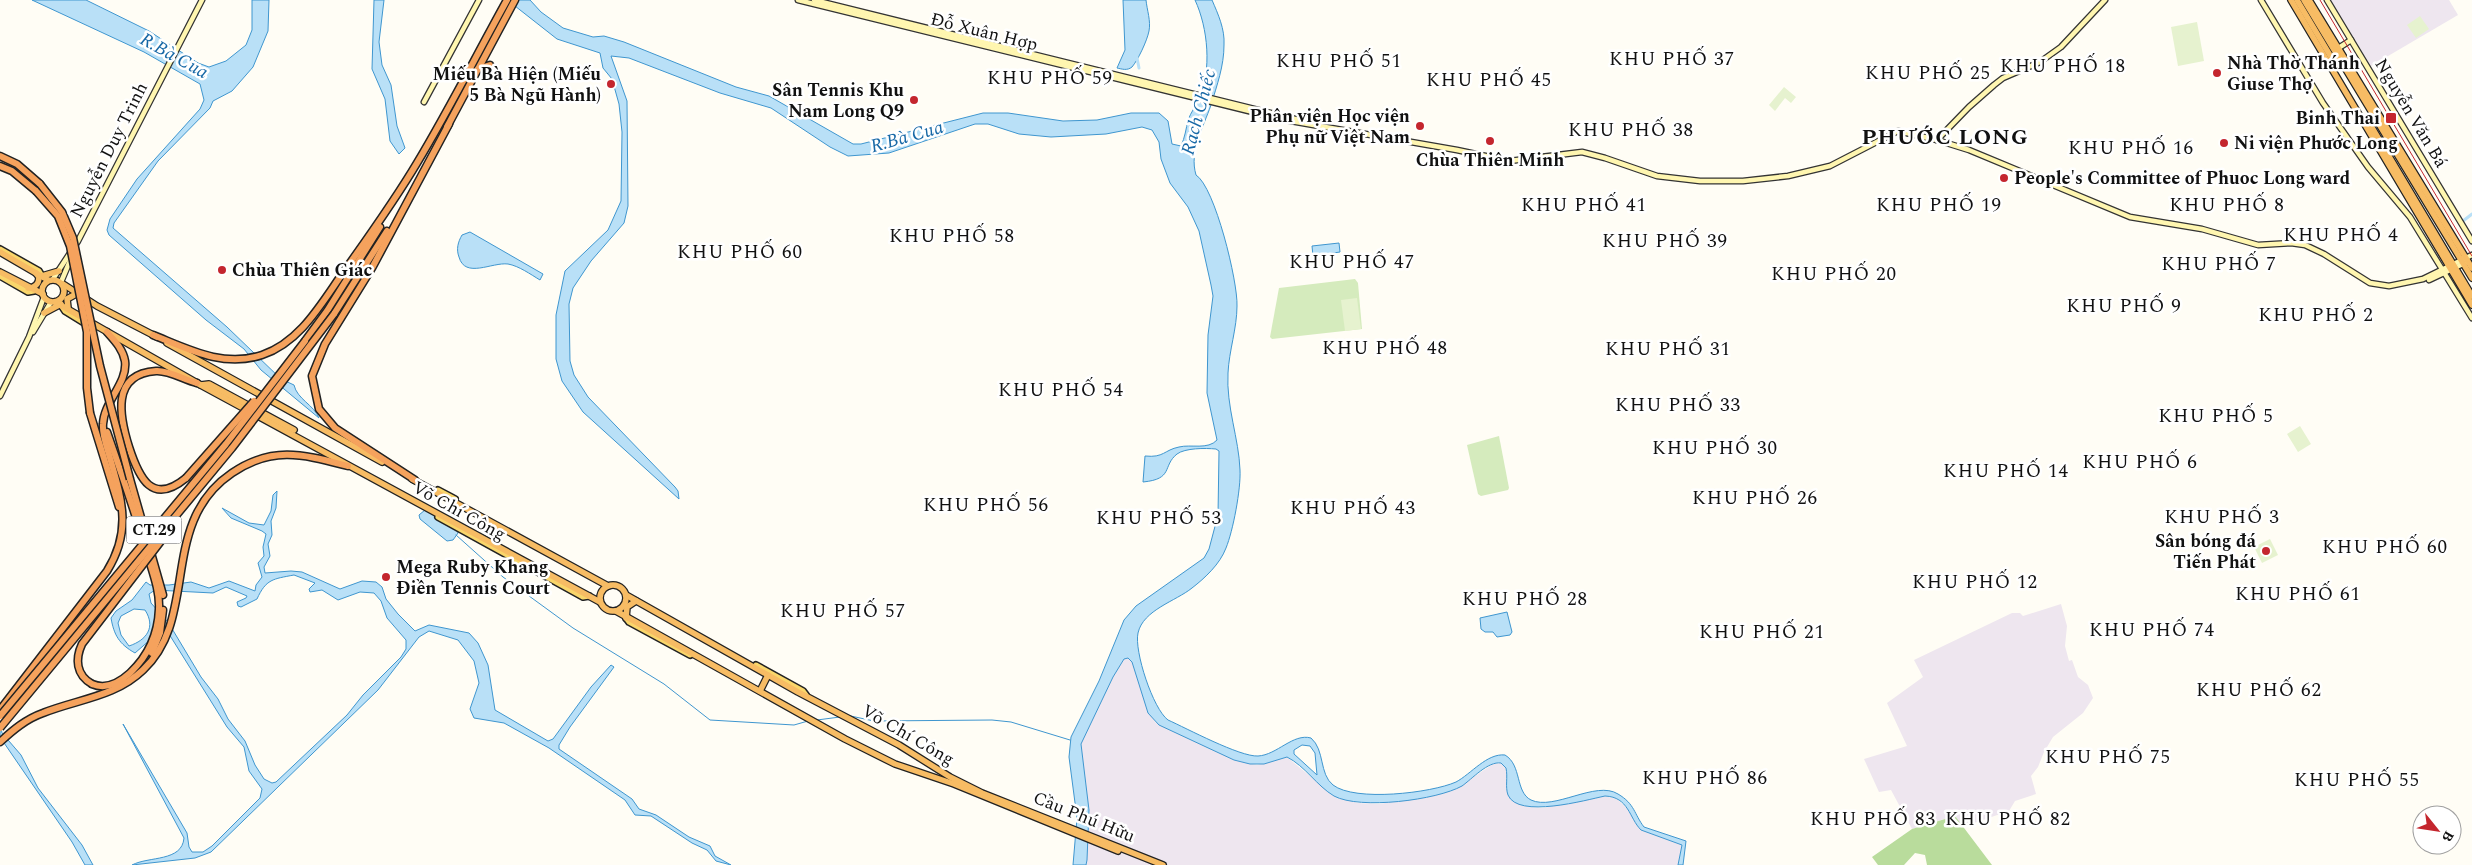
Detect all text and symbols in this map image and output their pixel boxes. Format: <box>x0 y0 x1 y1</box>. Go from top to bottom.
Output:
street label: Đỗ Xuân Hợp <box>928 6 1040 58</box>
water label: R.Bà Cua <box>134 25 214 87</box>
district label: KHU PHỐ 37 <box>1609 45 1735 74</box>
district label: KHU PHỐ 51 <box>1276 47 1402 76</box>
place label: Nhà Thờ Thánh Giuse Thợ <box>2227 50 2360 98</box>
district label: KHU PHỐ 18 <box>2000 52 2126 81</box>
street label: Nguyễn Văn Bá <box>2368 53 2454 173</box>
district label: KHU PHỐ 25 <box>1865 59 1991 88</box>
place label: Miếu Bà Hiện (Miếu 5 Bà Ngũ Hành) <box>433 61 601 109</box>
district label: KHU PHỐ 59 <box>987 64 1113 93</box>
water label: Rạch Chiếc <box>1174 66 1224 158</box>
district label: KHU PHỐ 45 <box>1426 66 1552 95</box>
marker: Nhà Thờ Thánh Giuse Thợ <box>2211 67 2223 79</box>
street label: Nguyễn Duy Trinh <box>63 77 155 223</box>
place label: Sân Tennis Khu Nam Long Q9 <box>772 77 904 125</box>
marker: Miếu Bà Hiện (Miếu 5 Bà Ngũ Hành) <box>605 78 617 90</box>
marker: Sân Tennis Khu Nam Long Q9 <box>908 94 920 106</box>
place label: Phân viện Học viện Phụ nữ Việt Nam <box>1249 103 1410 151</box>
place label: Binh Thai <box>2296 105 2380 132</box>
marker: Binh Thai <box>2384 111 2398 125</box>
water label: R.Bà Cua <box>867 113 947 161</box>
district label: KHU PHỐ 38 <box>1568 116 1694 145</box>
marker: Phân viện Học viện Phụ nữ Việt Nam <box>1414 120 1426 132</box>
district label: PHƯỚC LONG <box>1861 121 2029 154</box>
place label: Ni viện Phước Long <box>2234 130 2398 157</box>
district label: KHU PHỐ 16 <box>2068 134 2194 163</box>
marker: Chùa Thiên Minh <box>1484 135 1496 147</box>
marker: Ni viện Phước Long <box>2218 137 2230 149</box>
place label: Chùa Thiên Minh <box>1416 147 1564 174</box>
place label: People's Committee of Phuoc Long ward <box>2014 165 2351 192</box>
marker: People's Committee of Phuoc Long ward <box>1998 172 2010 184</box>
district label: KHU PHỐ 41 <box>1521 191 1647 220</box>
district label: KHU PHỐ 19 <box>1876 191 2002 220</box>
district label: KHU PHỐ 8 <box>2169 191 2285 220</box>
district label: KHU PHỐ 4 <box>2283 221 2399 250</box>
district label: KHU PHỐ 58 <box>889 222 1015 251</box>
district label: KHU PHỐ 39 <box>1602 227 1728 256</box>
district label: KHU PHỐ 60 <box>677 238 803 267</box>
district label: KHU PHỐ 47 <box>1289 248 1415 277</box>
district label: KHU PHỐ 7 <box>2161 250 2277 279</box>
place label: Chùa Thiên Giác <box>232 257 372 284</box>
district label: KHU PHỐ 20 <box>1771 260 1897 289</box>
marker: Chùa Thiên Giác <box>216 264 228 276</box>
district label: KHU PHỐ 9 <box>2066 292 2182 321</box>
district label: KHU PHỐ 2 <box>2258 301 2374 330</box>
district label: KHU PHỐ 48 <box>1322 334 1448 363</box>
district label: KHU PHỐ 31 <box>1605 335 1731 364</box>
district label: KHU PHỐ 54 <box>998 376 1124 405</box>
district label: KHU PHỐ 33 <box>1615 391 1741 420</box>
district label: KHU PHỐ 5 <box>2158 402 2274 431</box>
district label: KHU PHỐ 30 <box>1652 434 1778 463</box>
district label: KHU PHỐ 6 <box>2082 448 2198 477</box>
district label: KHU PHỐ 14 <box>1943 457 2069 486</box>
street label: Võ Chí Công <box>407 474 511 548</box>
district label: KHU PHỐ 26 <box>1692 484 1818 513</box>
district label: KHU PHỐ 56 <box>923 491 1049 520</box>
district label: KHU PHỐ 43 <box>1290 494 1416 523</box>
district label: KHU PHỐ 3 <box>2164 503 2280 532</box>
district label: KHU PHỐ 53 <box>1096 504 1222 533</box>
road number: CT.29 <box>126 516 182 544</box>
place label: Sân bóng đá Tiến Phát <box>2155 528 2257 576</box>
district label: KHU PHỐ 60 <box>2322 533 2448 562</box>
marker: Sân bóng đá Tiến Phát <box>2260 545 2272 557</box>
place label: Mega Ruby Khang Điền Tennis Court <box>396 554 550 602</box>
district label: KHU PHỐ 12 <box>1912 568 2038 597</box>
marker: Mega Ruby Khang Điền Tennis Court <box>380 571 392 583</box>
district label: KHU PHỐ 61 <box>2235 580 2361 609</box>
district label: KHU PHỐ 28 <box>1462 585 1588 614</box>
district label: KHU PHỐ 57 <box>780 597 906 626</box>
district label: KHU PHỐ 74 <box>2089 616 2215 645</box>
district label: KHU PHỐ 21 <box>1699 618 1825 647</box>
district label: KHU PHỐ 62 <box>2196 676 2322 705</box>
street label: Võ Chí Công <box>857 698 959 772</box>
district label: KHU PHỐ 75 <box>2045 743 2171 772</box>
district label: KHU PHỐ 86 <box>1642 764 1768 793</box>
district label: KHU PHỐ 55 <box>2294 766 2420 795</box>
street label: Cầu Phú Hữu <box>1029 784 1139 850</box>
district label: KHU PHỐ 83 <box>1810 805 1936 834</box>
district label: KHU PHỐ 82 <box>1945 805 2071 834</box>
north arrow <box>2412 805 2462 855</box>
text: B <box>2436 827 2459 846</box>

